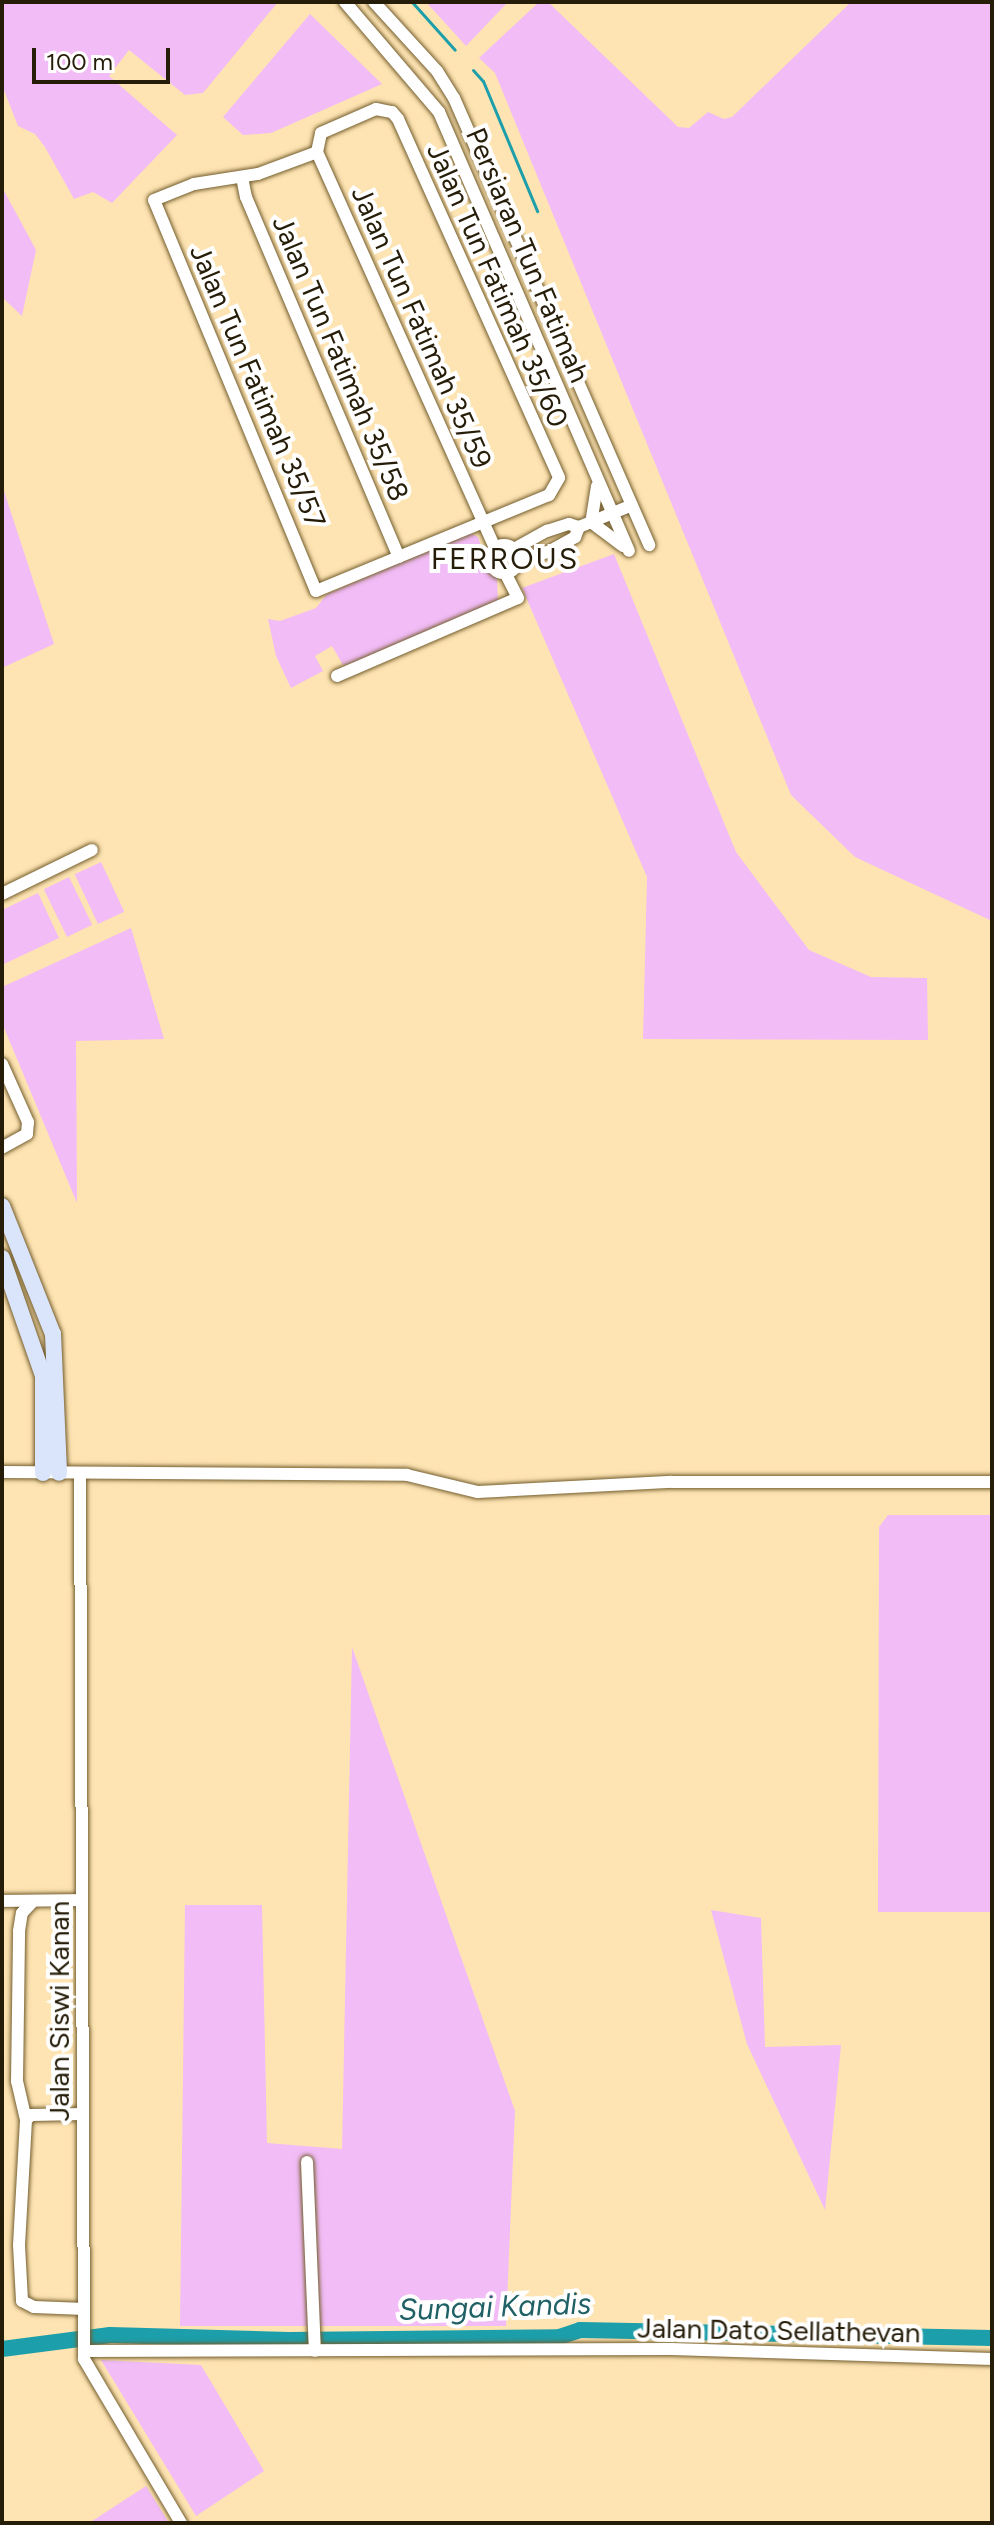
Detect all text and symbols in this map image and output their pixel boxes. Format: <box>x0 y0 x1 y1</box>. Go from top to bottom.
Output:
scale bar <box>36 32 174 82</box>
text: 100 m <box>46 47 113 76</box>
street label: Persiaran Tun Fatimah <box>459 123 597 387</box>
street label: Jalan Tun Fatimah 35/60 <box>420 138 576 432</box>
street label: Jalan Tun Fatimah 35/59 <box>345 181 499 473</box>
street label: Jalan Tun Fatimah 35/58 <box>266 210 416 506</box>
street label: Jalan Tun Fatimah 35/57 <box>183 239 333 533</box>
district label: FERROUS <box>431 541 579 577</box>
street label: Jalan Siswi Kanan <box>42 1901 76 2121</box>
water label: Sungai Kandis <box>398 2286 592 2328</box>
street label: Jalan Dato Sellathevan <box>637 2311 921 2349</box>

